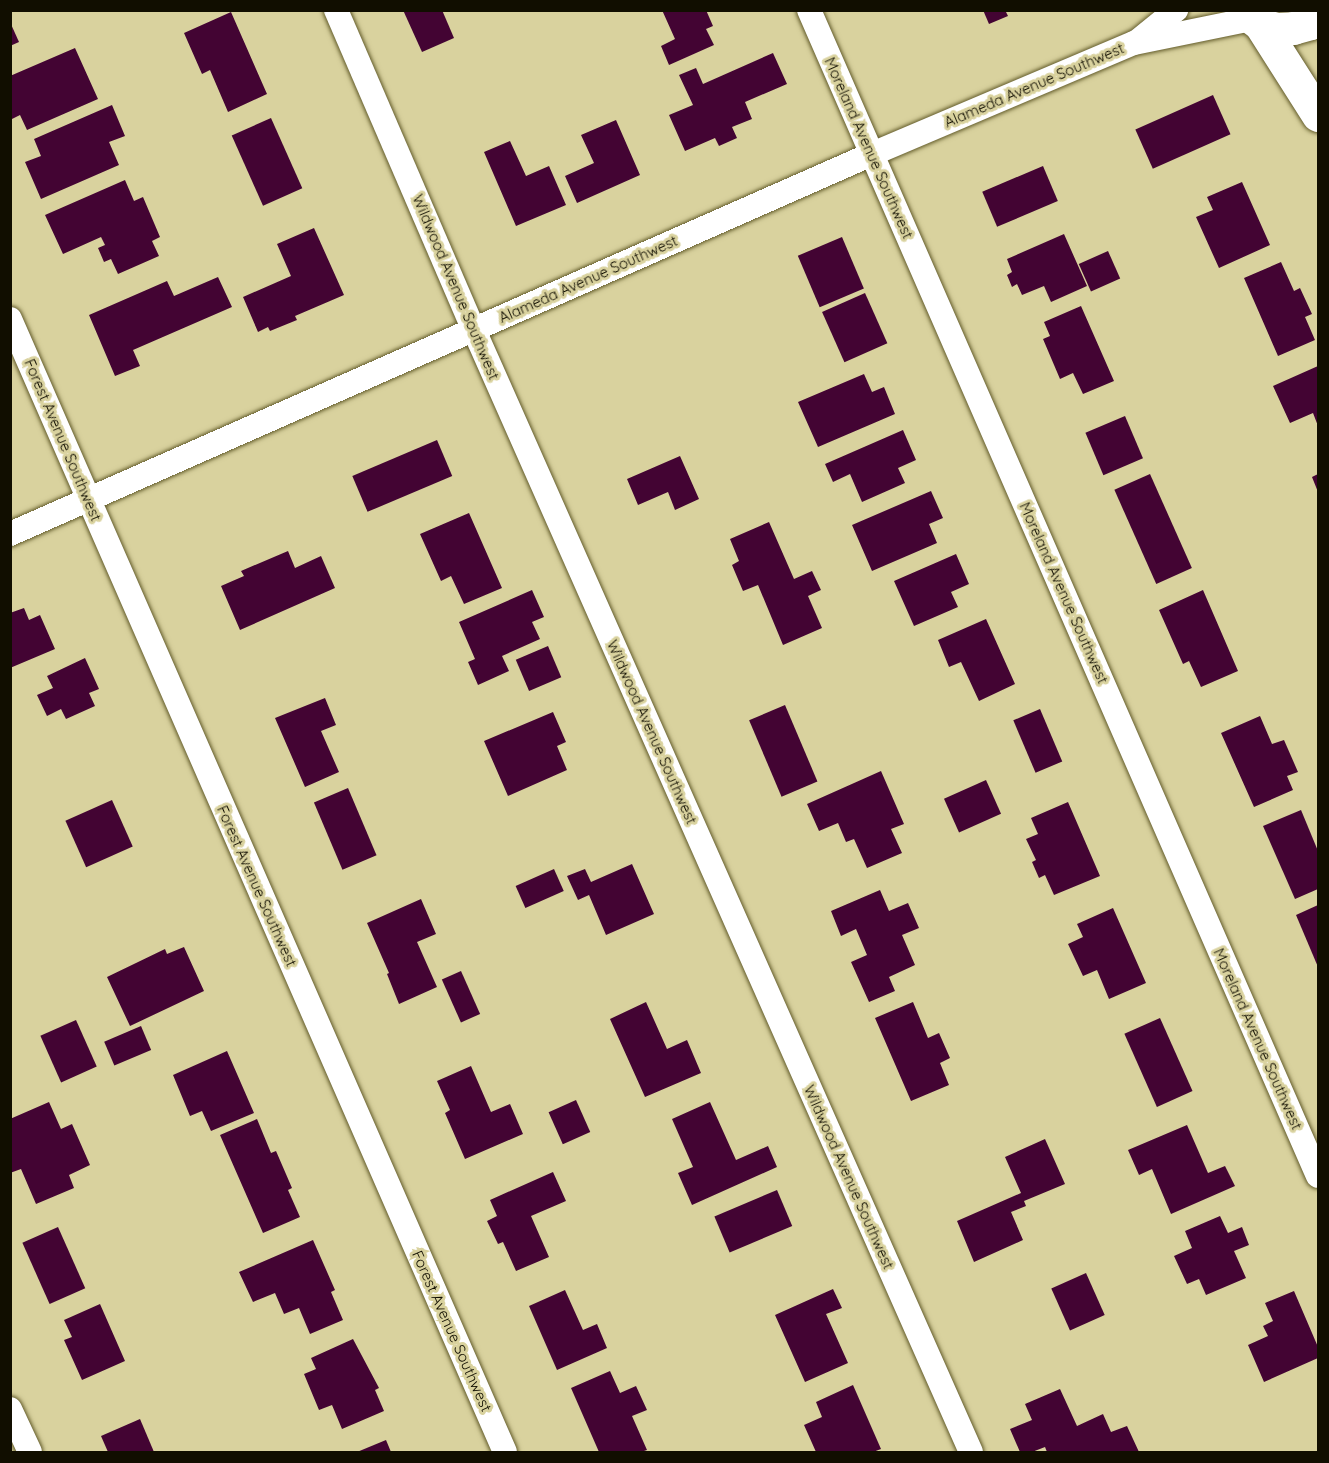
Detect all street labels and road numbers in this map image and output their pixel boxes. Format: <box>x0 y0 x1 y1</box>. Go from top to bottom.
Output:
street label: Alameda Avenue Southwest <box>941 39 1127 131</box>
street label: Moreland Avenue Southwest <box>821 55 917 241</box>
street label: Wildwood Avenue Southwest <box>409 192 503 382</box>
street label: Alameda Avenue Southwest <box>496 231 680 327</box>
street label: Forest Avenue Southwest <box>21 356 105 524</box>
street label: Moreland Avenue Southwest <box>1016 500 1112 686</box>
street label: Wildwood Avenue Southwest <box>603 637 701 827</box>
street label: Forest Avenue Southwest <box>213 803 301 969</box>
street label: Moreland Avenue Southwest <box>1210 946 1306 1132</box>
street label: Wildwood Avenue Southwest <box>800 1082 898 1272</box>
street label: Forest Avenue Southwest <box>408 1248 496 1414</box>

